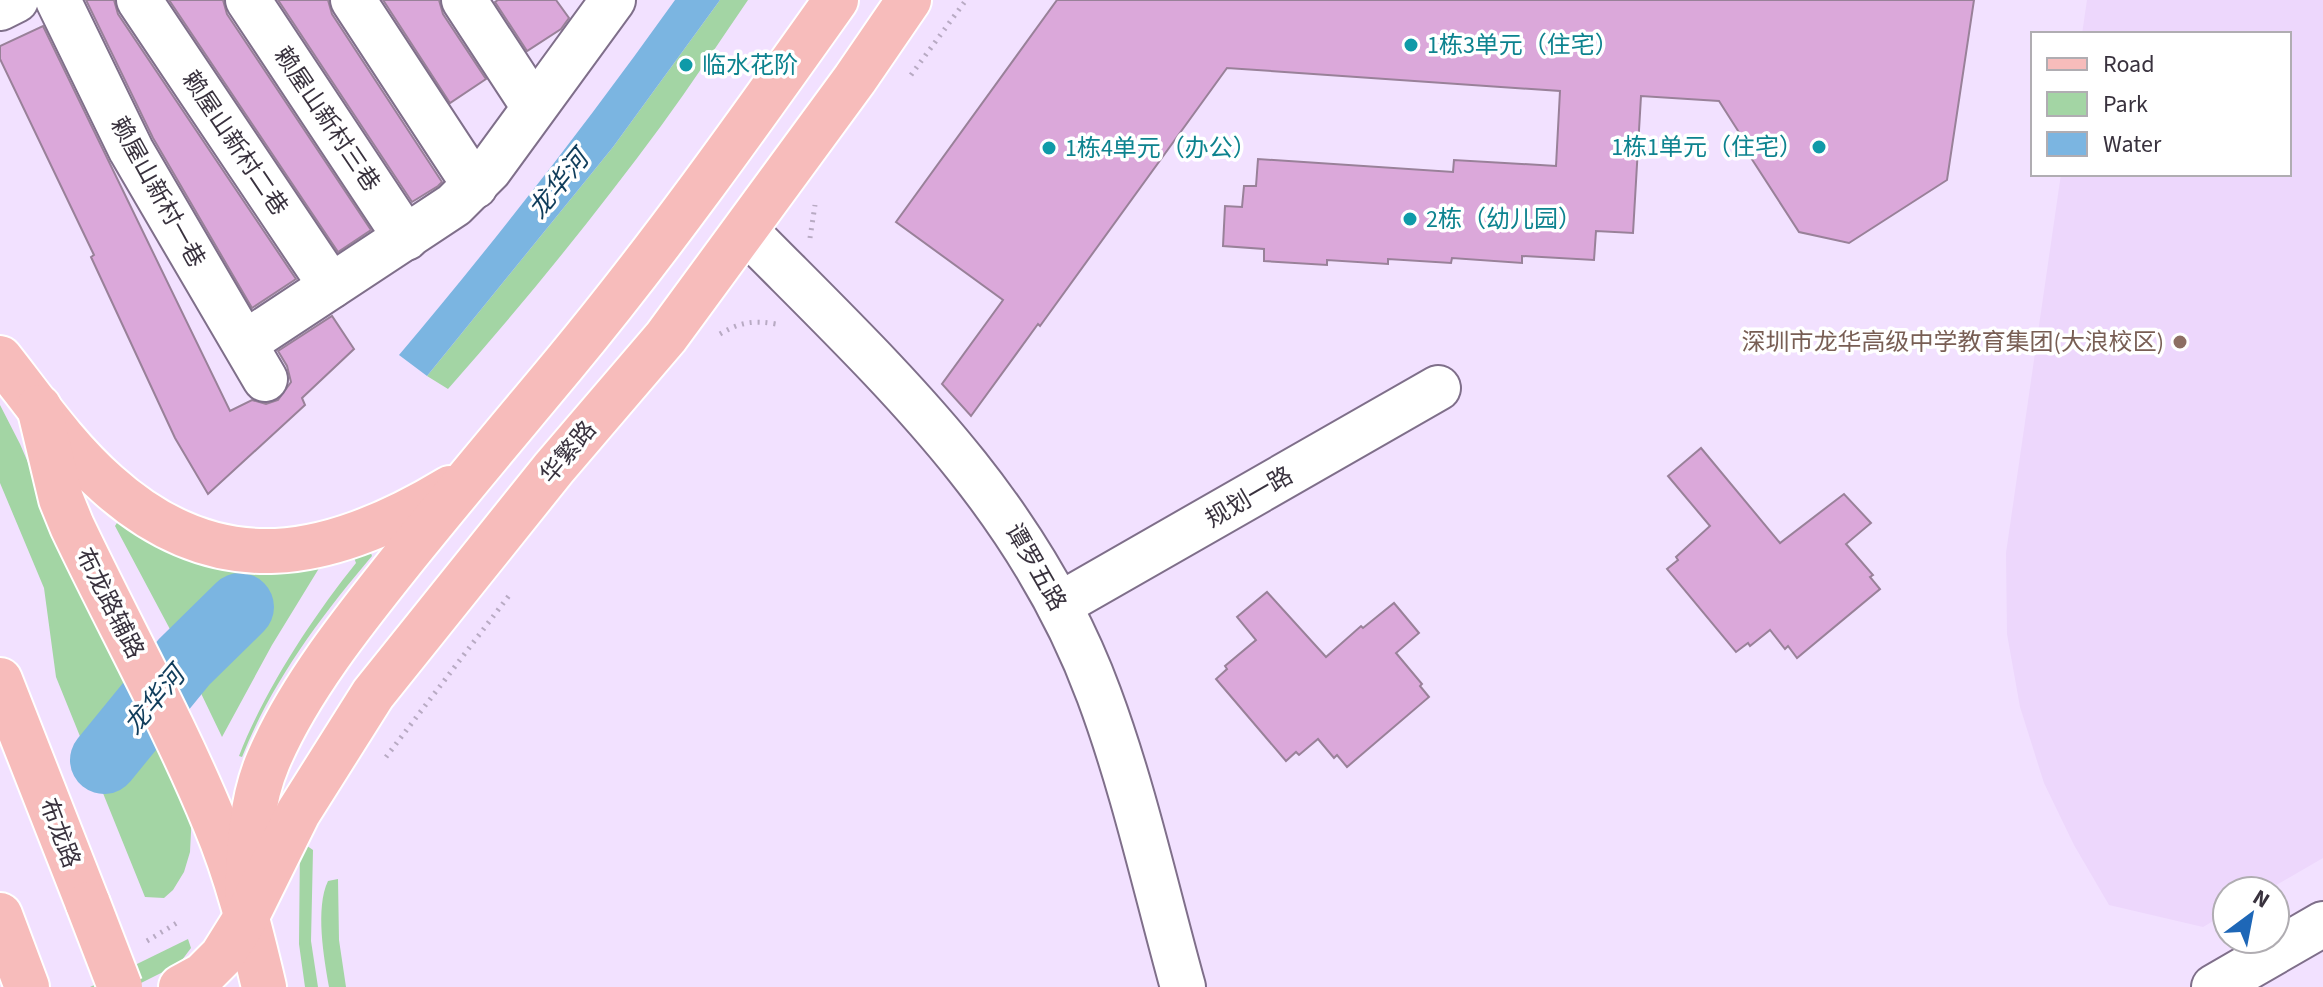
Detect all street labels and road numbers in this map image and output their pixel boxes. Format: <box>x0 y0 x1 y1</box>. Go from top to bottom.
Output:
street label: 赖屋山新村三巷 <box>265 40 388 199</box>
street label: 赖屋山新村二巷 <box>173 64 296 223</box>
street label: 赖屋山新村一巷 <box>102 110 214 274</box>
street label: 华繁路 <box>532 413 605 491</box>
street label: 规划一路 <box>1199 458 1300 537</box>
street label: 谭罗五路 <box>996 517 1075 618</box>
street label: 布龙路辅路 <box>67 542 152 665</box>
street label: 布龙路 <box>30 793 89 873</box>

